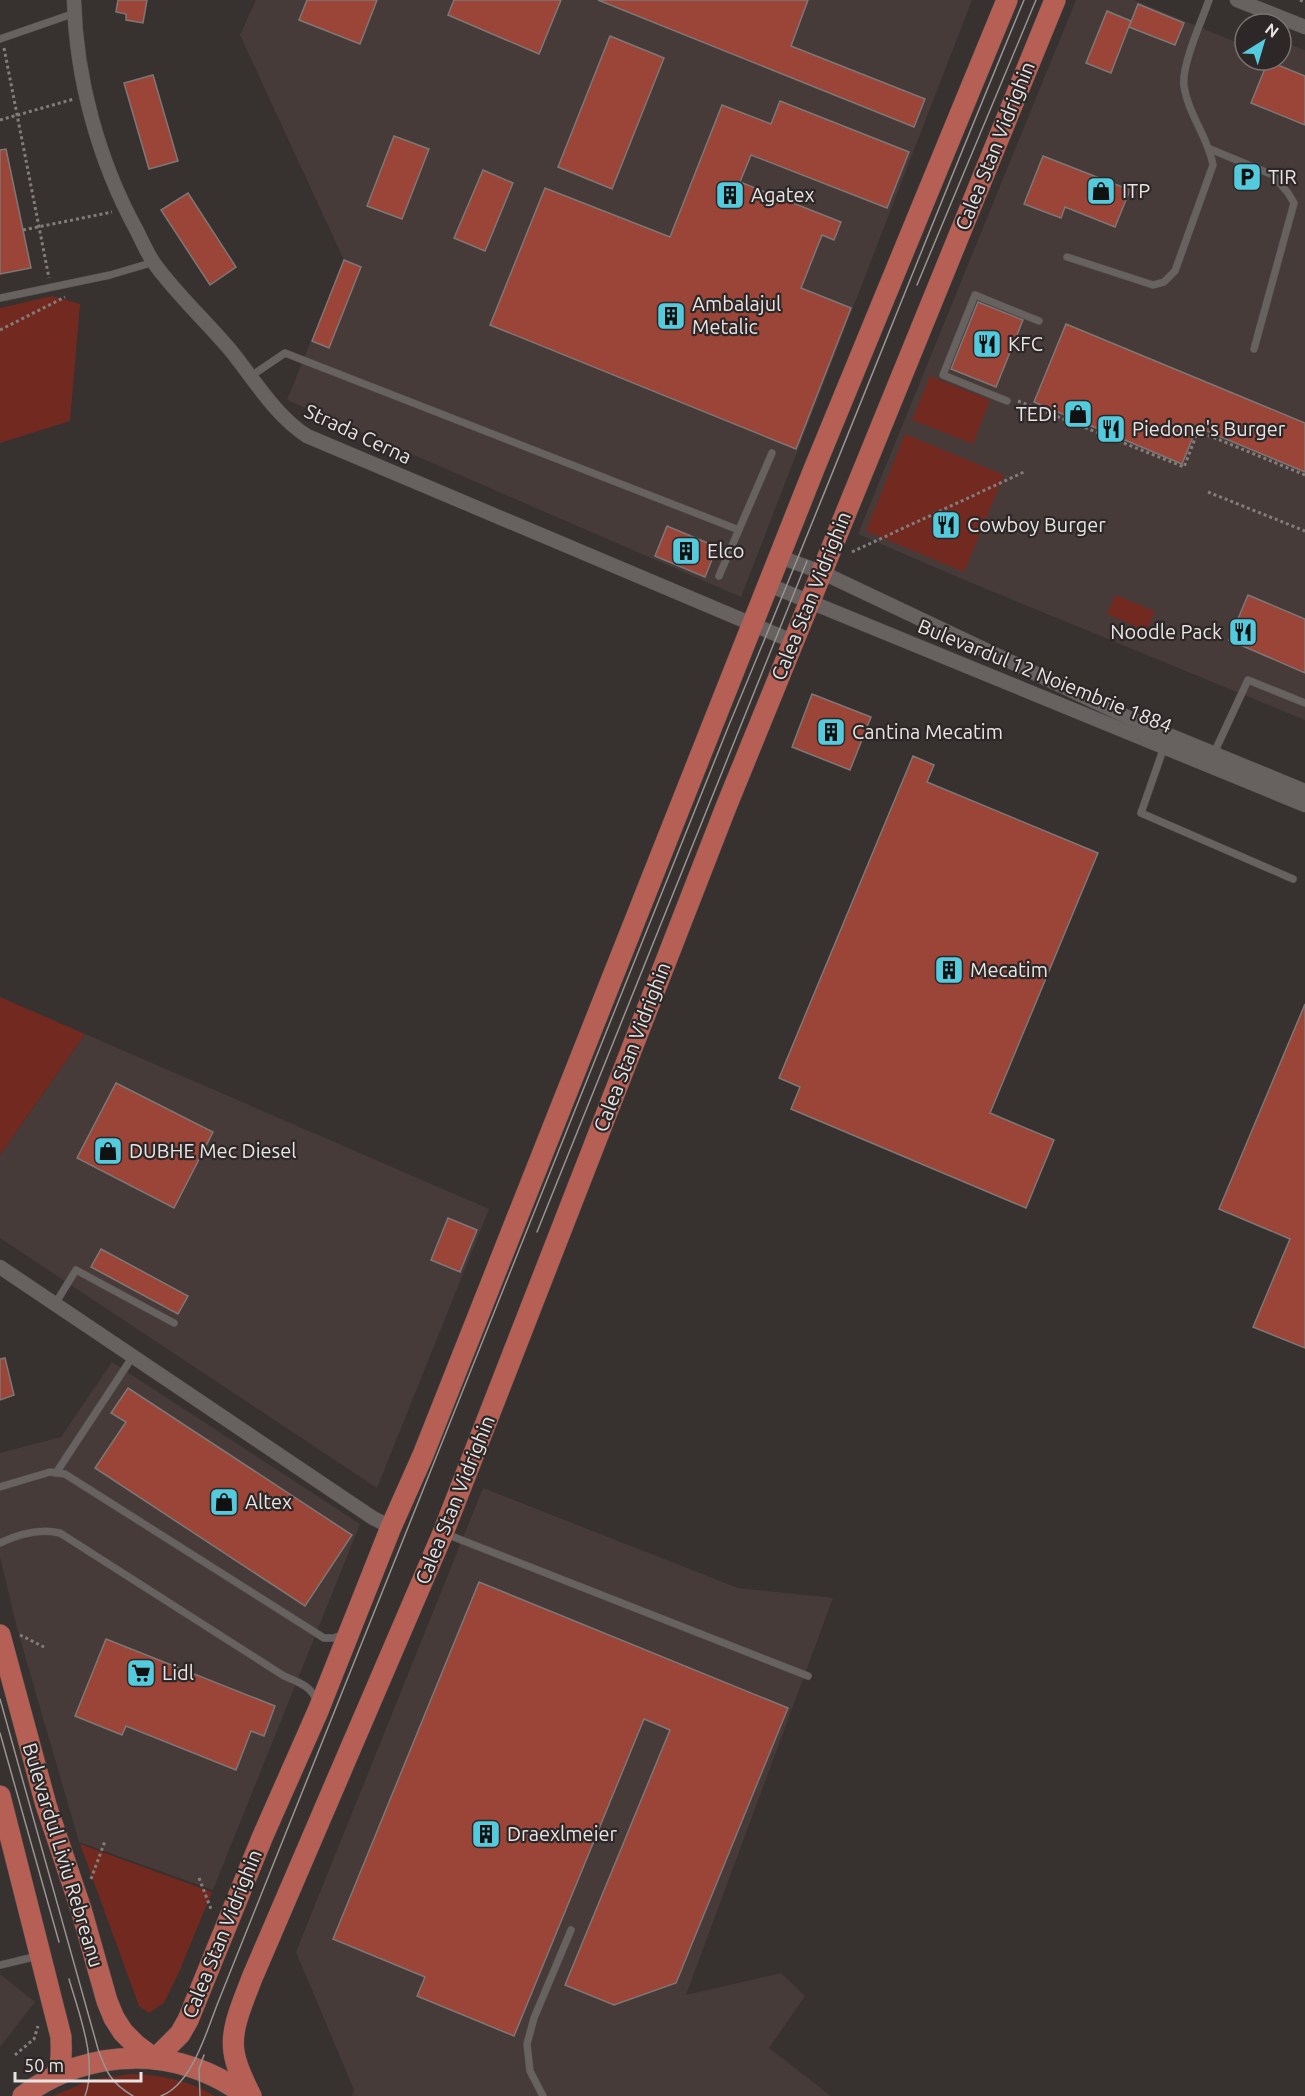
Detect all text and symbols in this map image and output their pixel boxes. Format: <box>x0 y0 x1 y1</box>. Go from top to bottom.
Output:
north arrow <box>1233 12 1293 72</box>
text: N <box>1262 19 1282 41</box>
street label: Calea Stan Vidrighin <box>950 58 1039 233</box>
parking icon: TIR <box>1231 161 1263 193</box>
place label: TIR <box>1268 165 1297 188</box>
shop icon: ITP <box>1085 175 1117 207</box>
building icon: Agatex <box>714 179 746 211</box>
place label: ITP <box>1122 179 1150 202</box>
place label: Agatex <box>751 183 815 206</box>
place label: Ambalajul Metalic <box>692 292 781 338</box>
building icon: Ambalajul Metalic <box>655 300 687 332</box>
restaurant icon: KFC <box>971 328 1003 360</box>
place label: KFC <box>1008 332 1043 355</box>
shop icon: TEDi <box>1062 398 1094 430</box>
street label: Strada Cerna <box>301 399 415 468</box>
place label: TEDi <box>1016 402 1057 425</box>
restaurant icon: Piedone's Burger <box>1095 413 1127 445</box>
place label: Piedone's Burger <box>1132 417 1286 440</box>
street label: Calea Stan Vidrighin <box>766 508 855 683</box>
restaurant icon: Cowboy Burger <box>930 509 962 541</box>
place label: Cowboy Burger <box>967 513 1106 536</box>
building icon: Elco <box>670 535 702 567</box>
place label: Elco <box>707 539 744 562</box>
street label: Bulevardul 12 Noiembrie 1884 <box>915 614 1176 737</box>
restaurant icon: Noodle Pack <box>1227 616 1259 648</box>
place label: Noodle Pack <box>1110 620 1222 643</box>
building icon: Cantina Mecatim <box>815 716 847 748</box>
place label: Cantina Mecatim <box>852 720 1003 743</box>
building icon: Mecatim <box>933 954 965 986</box>
place label: Mecatim <box>970 958 1048 981</box>
street label: Calea Stan Vidrighin <box>589 959 674 1135</box>
shop icon: DUBHE Mec Diesel <box>92 1135 124 1167</box>
place label: DUBHE Mec Diesel <box>129 1139 297 1162</box>
street label: Calea Stan Vidrighin <box>410 1412 499 1587</box>
shop icon: Altex <box>208 1486 240 1518</box>
place label: Altex <box>245 1490 292 1513</box>
supermarket icon: Lidl <box>125 1657 157 1689</box>
place label: Lidl <box>162 1661 194 1684</box>
street label: Bulevardul Liviu Rebreanu <box>18 1740 109 1970</box>
building icon: Draexlmeier <box>470 1818 502 1850</box>
place label: Draexlmeier <box>507 1822 618 1845</box>
street label: Calea Stan Vidrighin <box>177 1846 266 2021</box>
scale bar <box>15 2045 141 2083</box>
text: 50 m <box>24 2055 64 2075</box>

